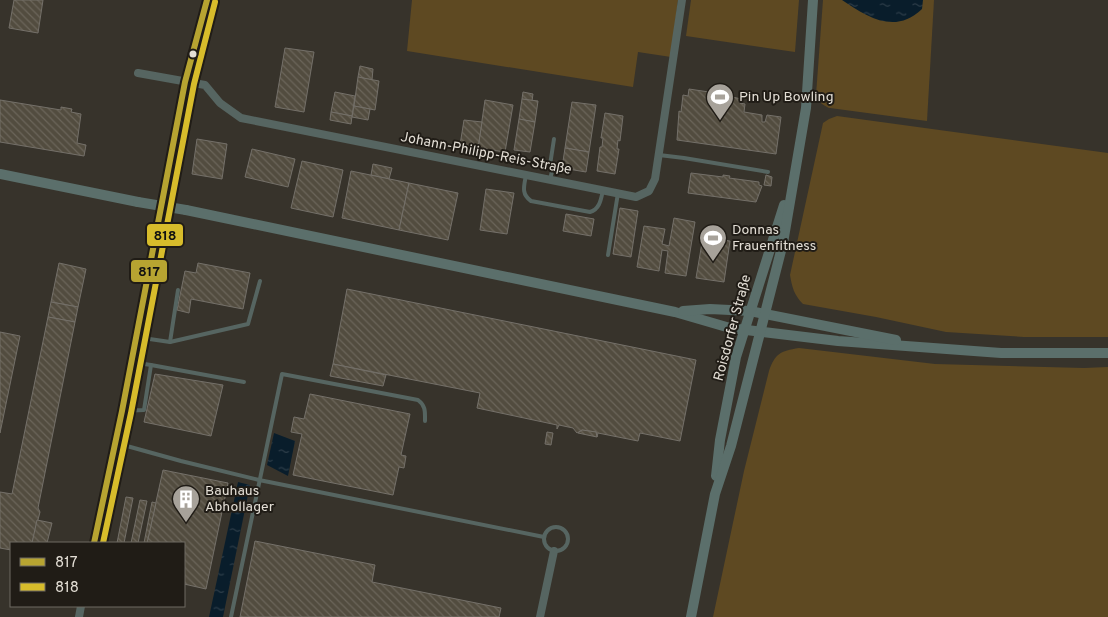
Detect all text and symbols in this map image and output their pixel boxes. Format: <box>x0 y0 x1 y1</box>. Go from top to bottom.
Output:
unlabelled marker <box>188 49 198 59</box>
sports icon: Pin Up Bowling <box>705 82 735 121</box>
place label: Pin Up Bowling <box>739 89 834 106</box>
street label: Johann-Philipp-Reis-Straße <box>399 129 573 179</box>
place label: Donnas Frauenfitness <box>732 222 816 255</box>
line badge: 818 <box>146 223 184 247</box>
sports icon: Donnas Frauenfitness <box>698 223 728 262</box>
text: 818 <box>153 228 177 245</box>
line badge: 817 <box>130 259 168 283</box>
text: 817 <box>138 264 160 281</box>
street label: Roisdorfer Straße <box>711 273 755 383</box>
place label: Bauhaus Abhollager <box>205 483 275 516</box>
building icon: Bauhaus Abhollager <box>171 484 201 523</box>
legend <box>10 542 185 607</box>
text: 817 <box>55 554 78 573</box>
text: 818 <box>55 579 79 598</box>

